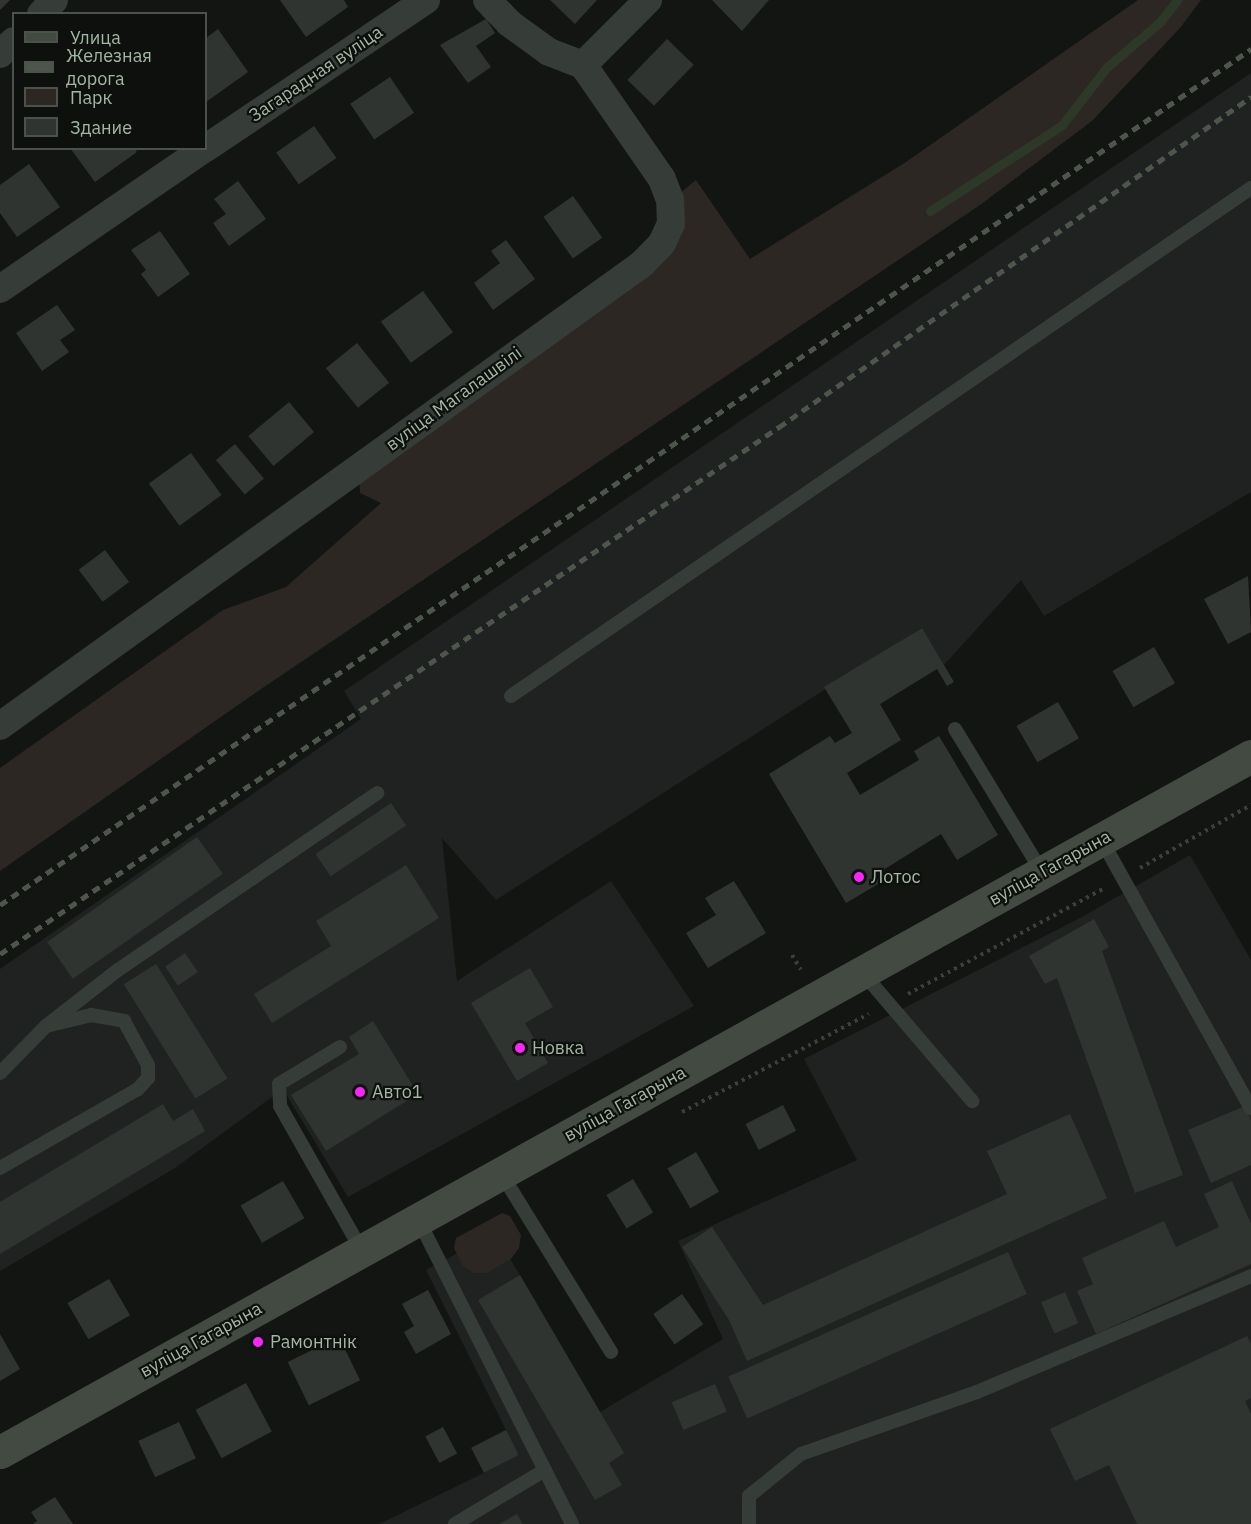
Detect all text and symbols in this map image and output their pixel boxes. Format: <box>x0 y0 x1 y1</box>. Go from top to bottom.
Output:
legend <box>12 12 207 150</box>
street label: Загарадная вуліца <box>245 21 387 127</box>
text: Улица <box>70 26 121 49</box>
text: Железная дорога <box>66 44 152 90</box>
text: Парк <box>70 86 112 109</box>
text: Здание <box>70 116 132 139</box>
street label: вуліца Магалашвілі <box>382 342 526 456</box>
street label: вуліца Гагарына <box>985 826 1115 910</box>
place label: Лотос <box>871 866 921 888</box>
marker: Лотос <box>852 870 866 884</box>
place label: Новка <box>532 1037 584 1059</box>
marker: Новка <box>513 1041 527 1055</box>
street label: вуліца Гагарына <box>560 1062 690 1146</box>
place label: Авто1 <box>372 1081 423 1103</box>
marker: Авто1 <box>353 1085 367 1099</box>
street label: вуліца Гагарына <box>136 1298 266 1382</box>
place label: Рамонтнік <box>270 1331 357 1353</box>
marker: Рамонтнік <box>251 1335 265 1349</box>

